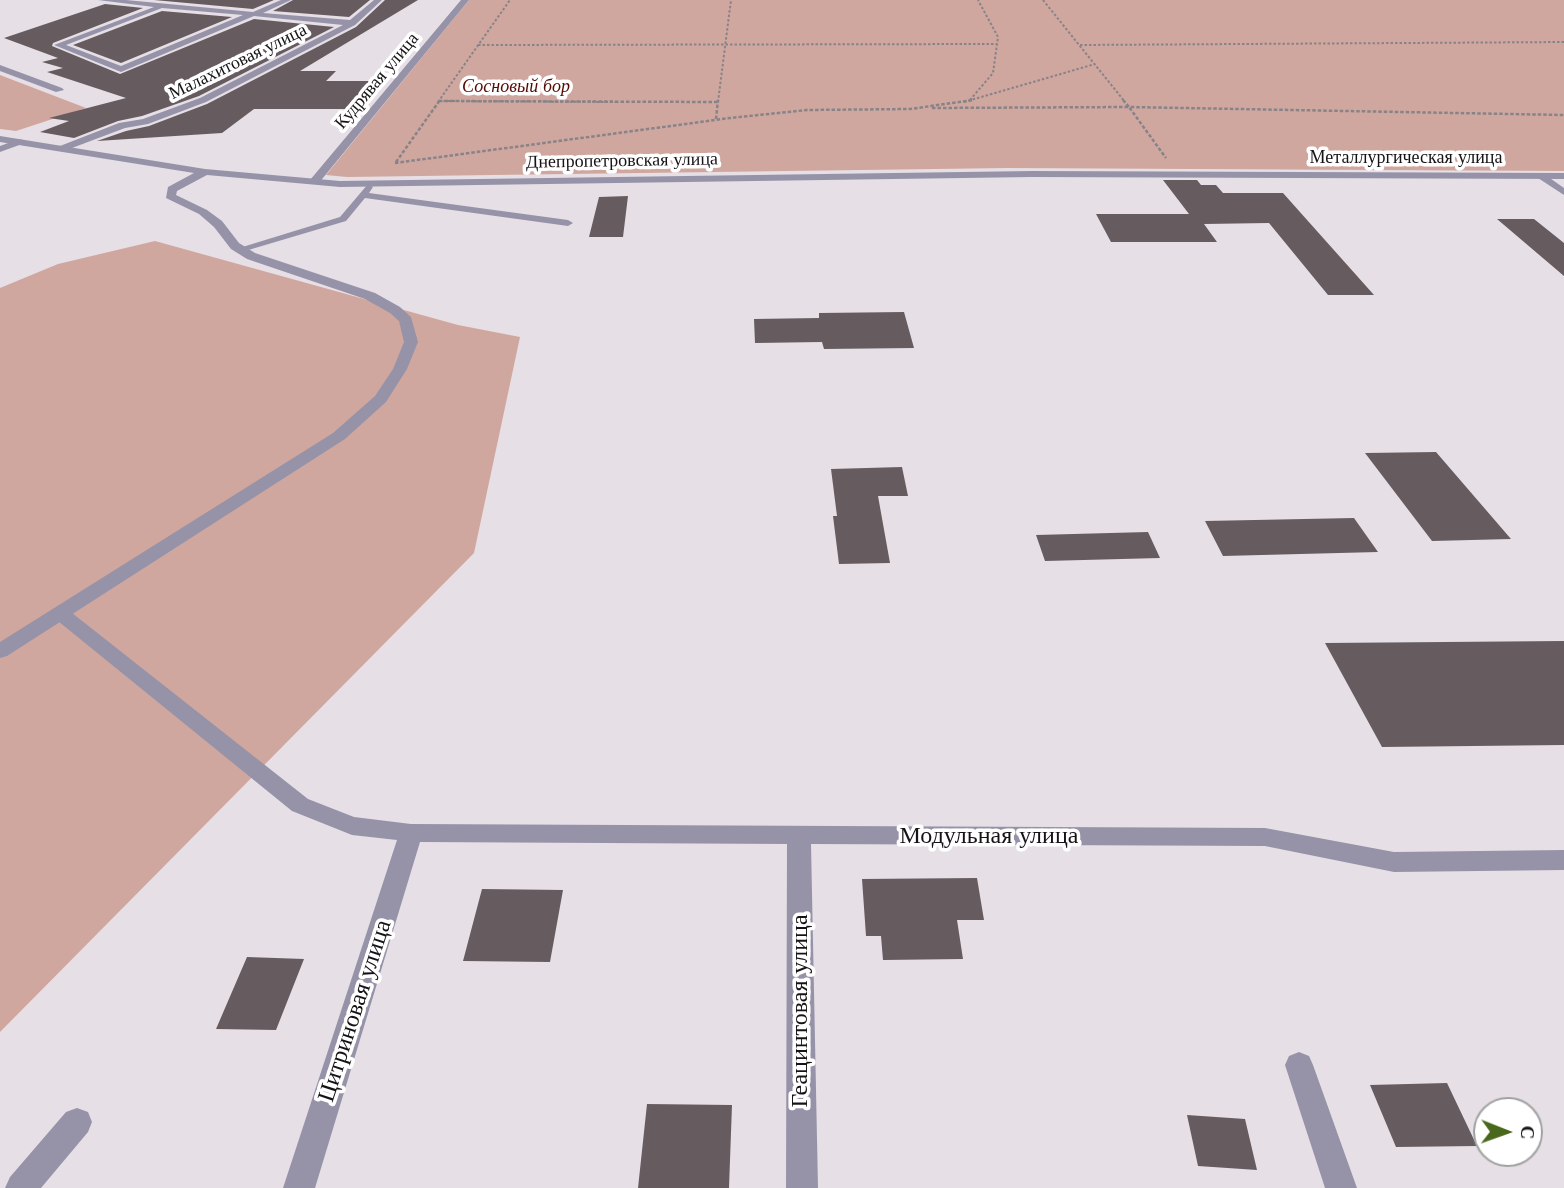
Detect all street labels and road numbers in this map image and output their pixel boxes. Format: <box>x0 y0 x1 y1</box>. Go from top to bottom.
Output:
street label: Малахитовая улица <box>166 19 310 105</box>
street label: Кудрявая улица <box>330 28 424 134</box>
street label: Металлургическая улица <box>1310 147 1502 169</box>
street label: Днепропетровская улица <box>526 149 718 173</box>
street label: Модульная улица <box>900 822 1078 850</box>
street label: Геацинтовая улица <box>786 914 814 1108</box>
street label: Цитриновая улица <box>312 916 398 1106</box>

